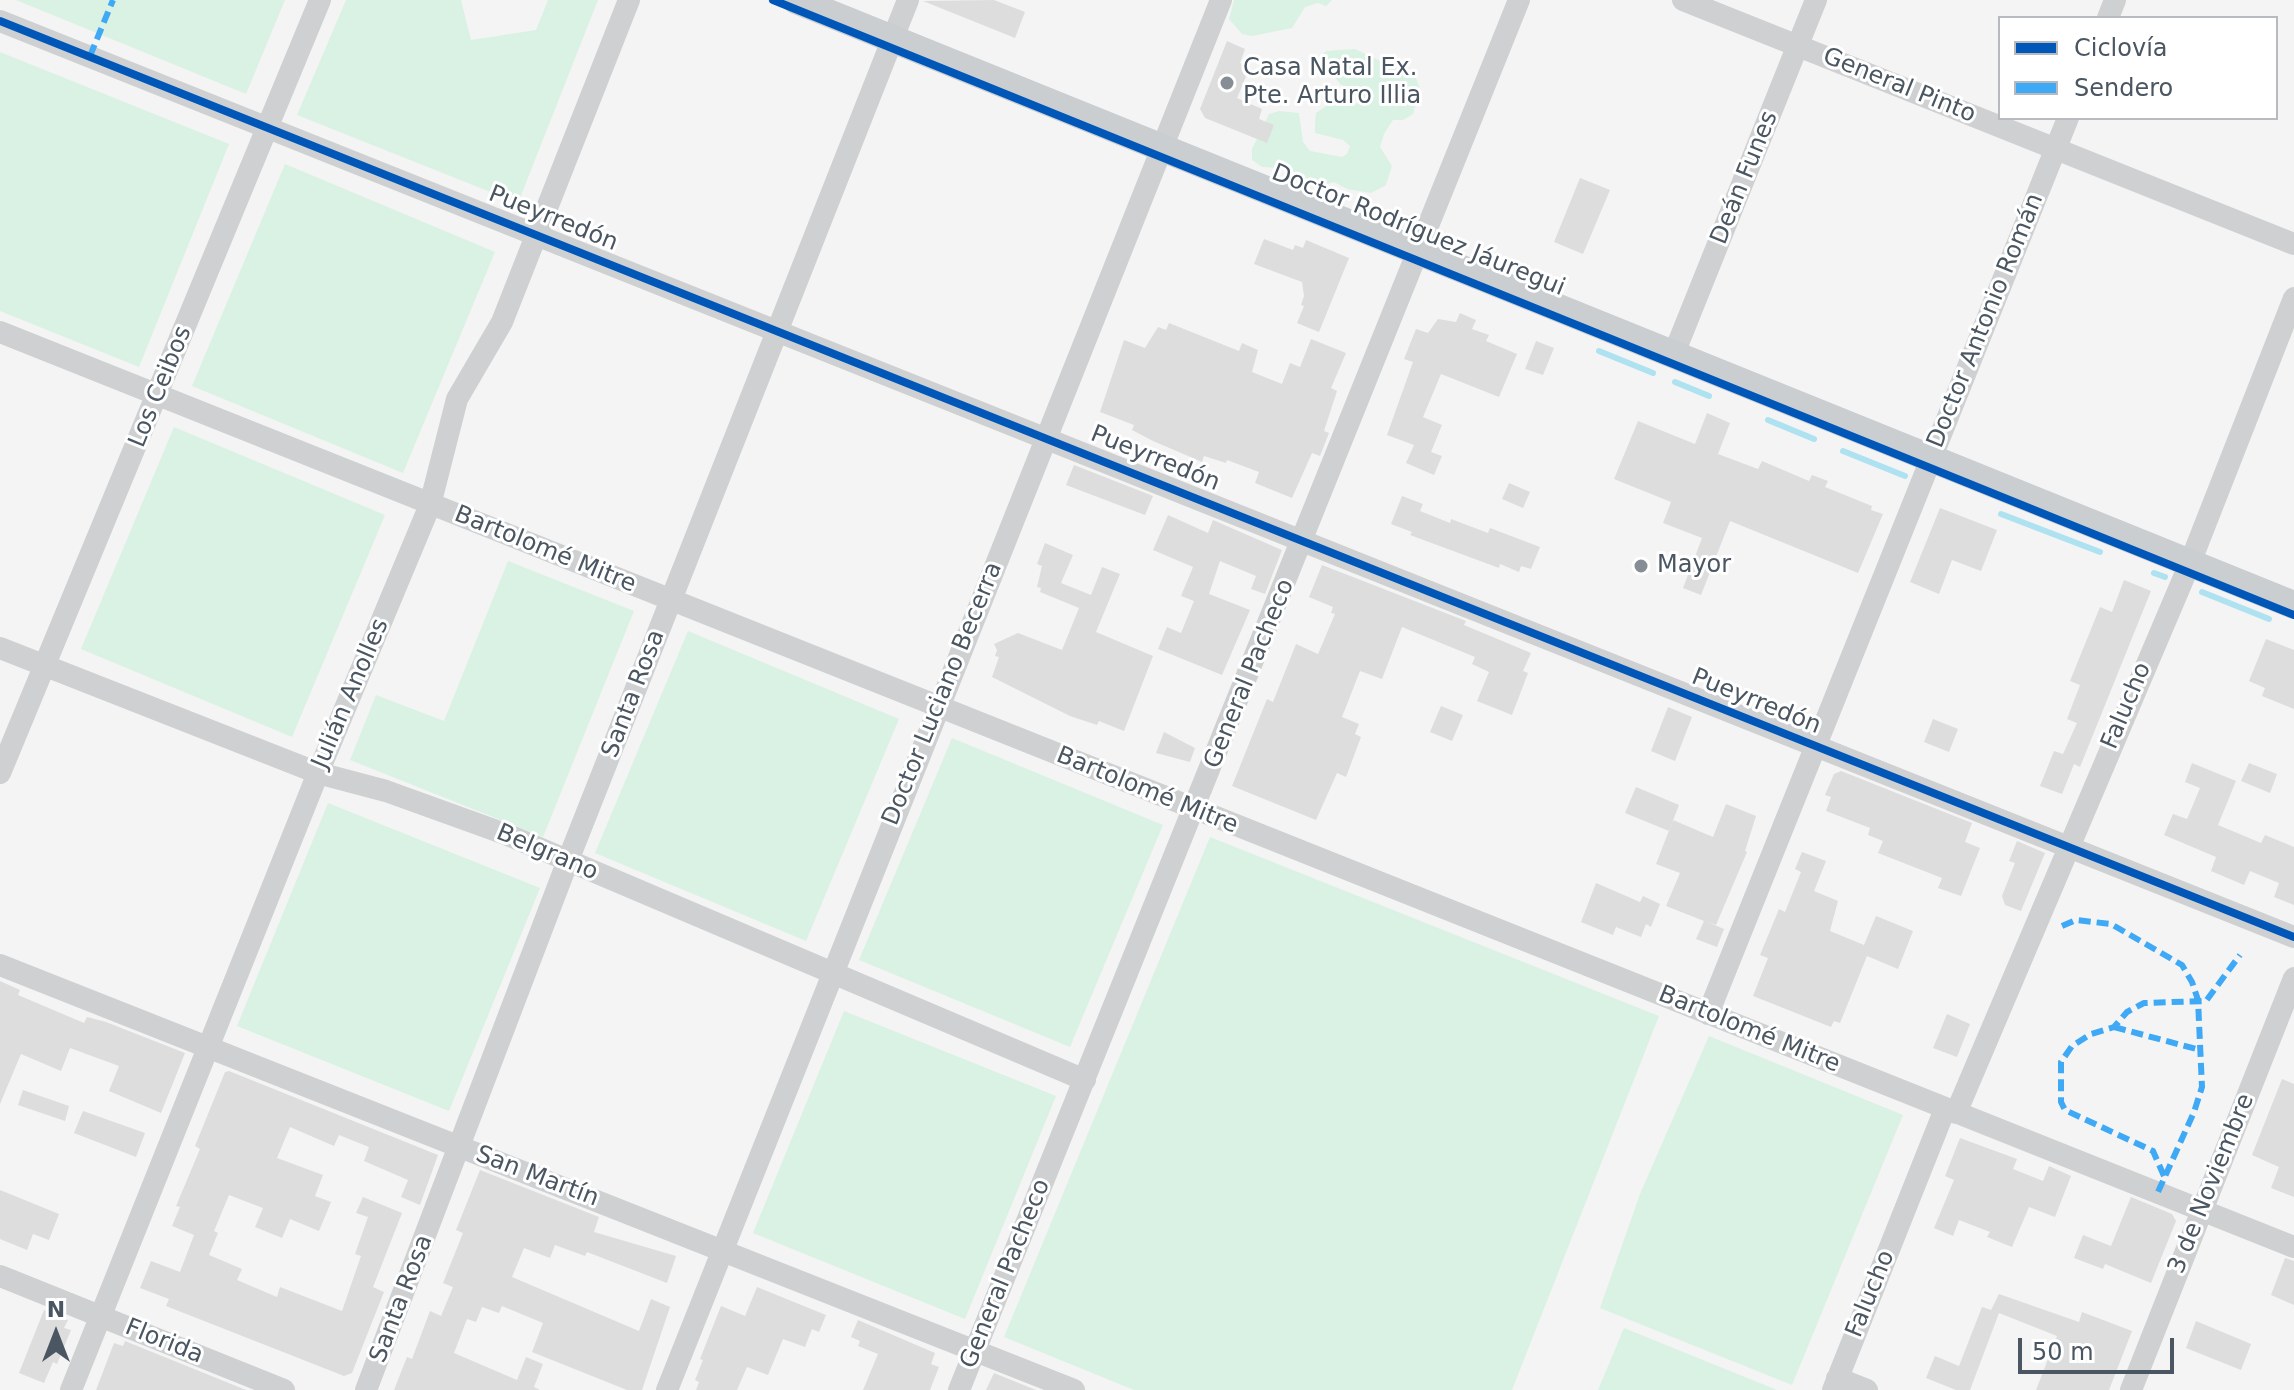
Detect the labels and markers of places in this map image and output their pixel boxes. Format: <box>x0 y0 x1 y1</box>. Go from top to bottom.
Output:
place label: Casa Natal Ex. Pte. Arturo Illia <box>1243 55 1421 111</box>
marker: Casa Natal Ex. Pte. Arturo Illia <box>1218 74 1236 92</box>
place label: Mayor <box>1657 552 1731 580</box>
marker: Mayor <box>1632 557 1650 575</box>

